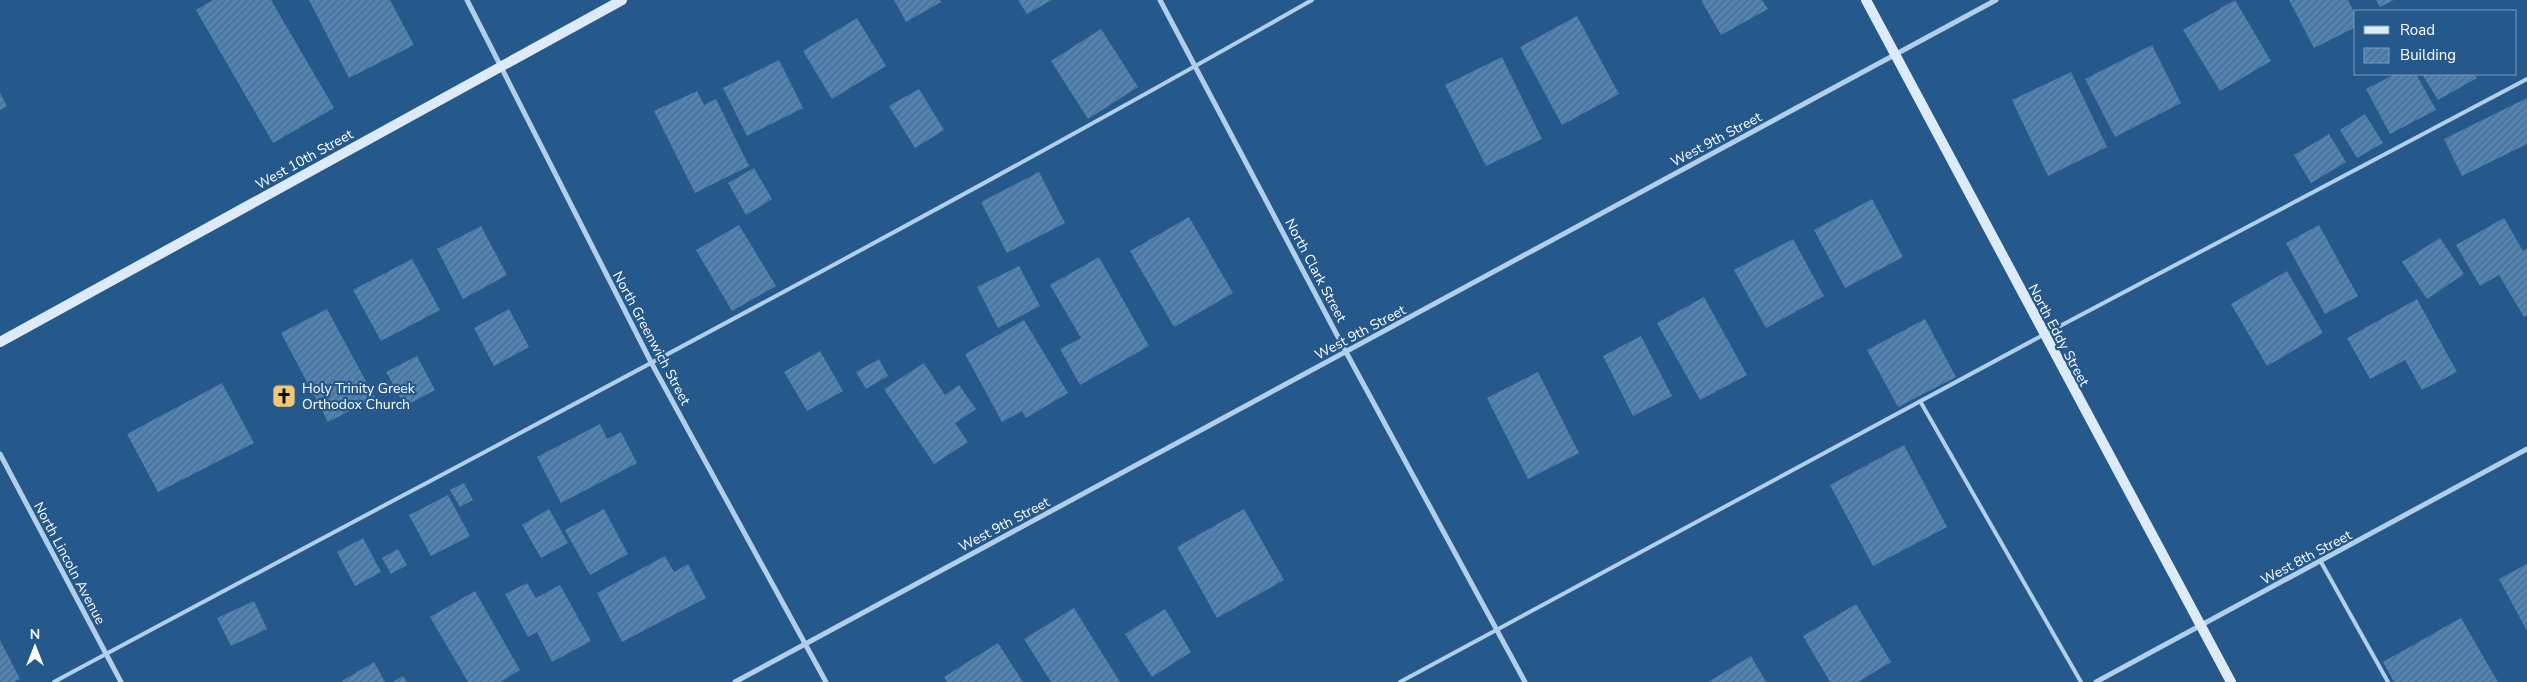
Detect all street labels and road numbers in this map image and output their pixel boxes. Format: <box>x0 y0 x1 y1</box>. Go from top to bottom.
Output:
street label: West 9th Street <box>1668 107 1765 171</box>
street label: West 10th Street <box>252 125 356 194</box>
street label: North Clark Street <box>1280 215 1351 325</box>
street label: North Greenwich Street <box>608 268 695 409</box>
street label: North Eddy Street <box>2024 281 2094 390</box>
street label: West 9th Street <box>1312 300 1409 364</box>
street label: West 9th Street <box>956 492 1053 556</box>
street label: North Lincoln Avenue <box>29 499 110 628</box>
street label: West 8th Street <box>2258 525 2355 589</box>

